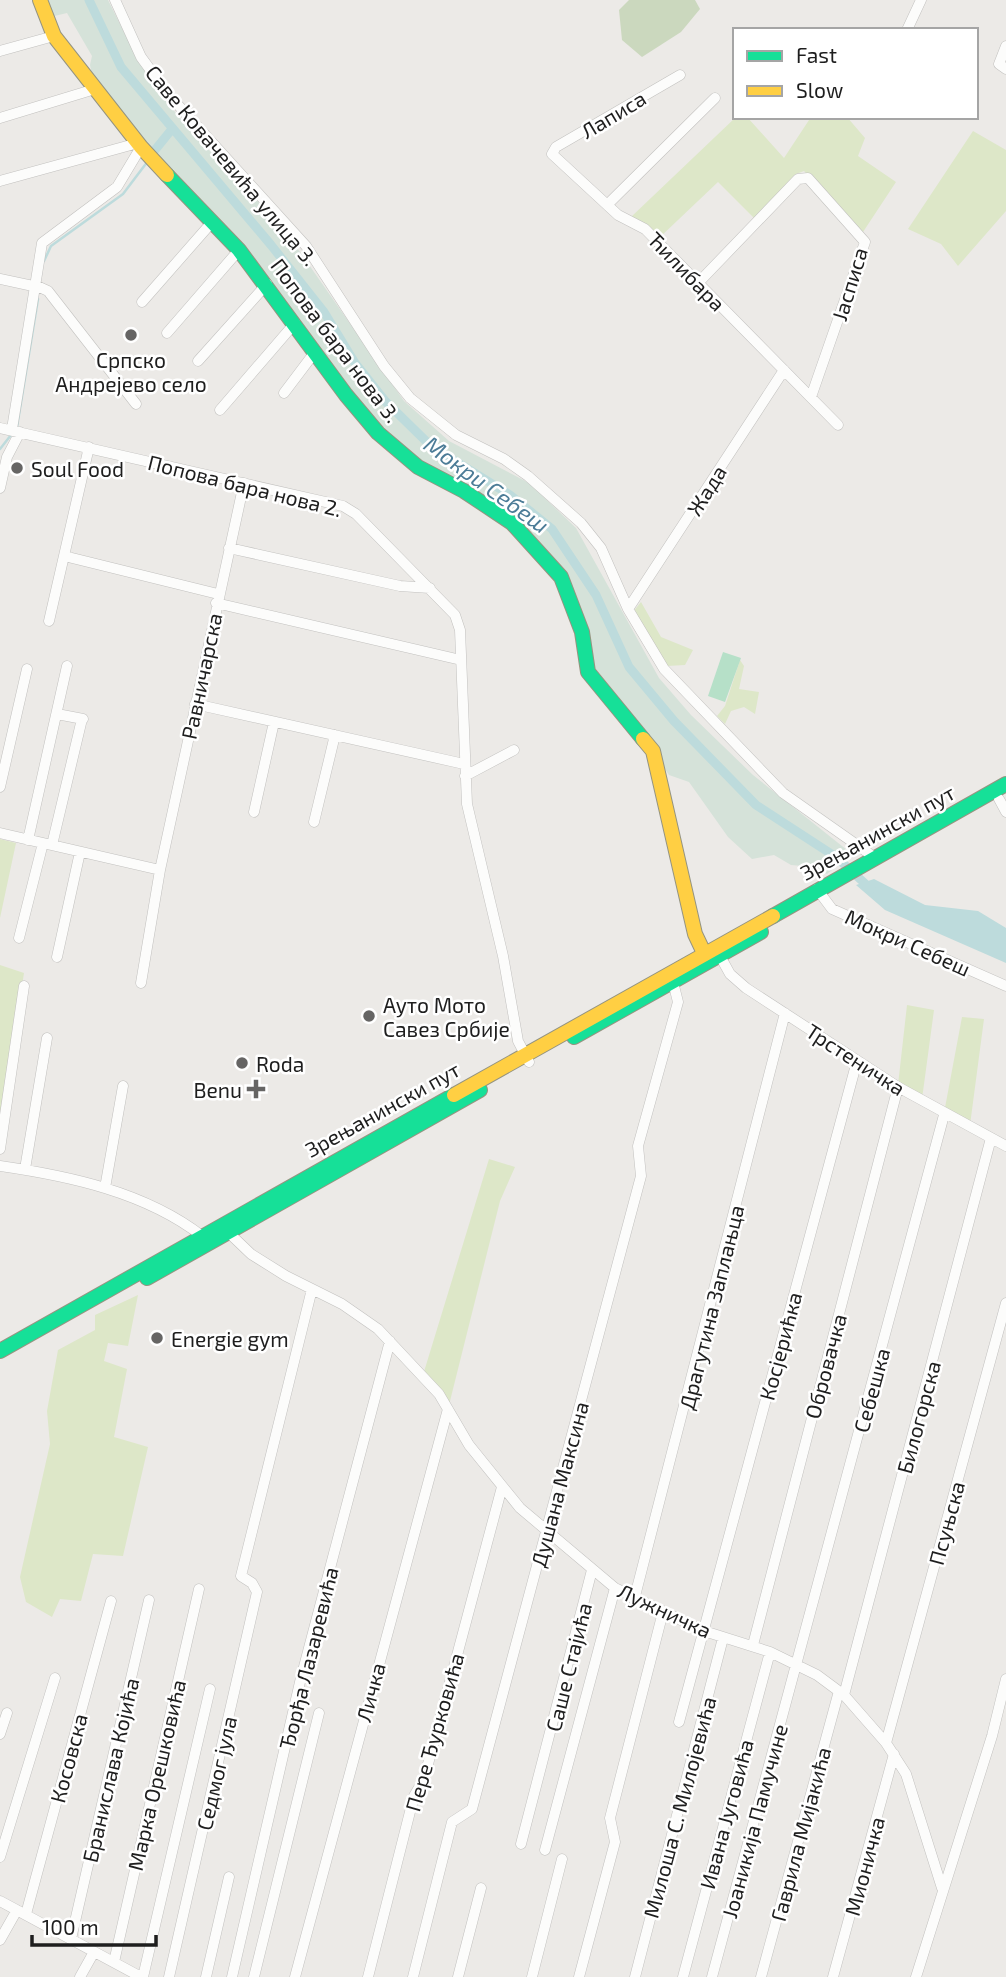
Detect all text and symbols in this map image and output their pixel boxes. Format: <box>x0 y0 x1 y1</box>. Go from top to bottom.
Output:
legend <box>733 28 978 119</box>
text: Fast <box>796 42 837 67</box>
street label: Саве Ковачевића улица 3. <box>140 60 323 271</box>
text: Slow <box>796 77 843 102</box>
street label: Лаписа <box>576 85 650 143</box>
street label: Ћилибара <box>643 226 731 316</box>
street label: Јасписа <box>826 244 872 324</box>
street label: Попова бара нова 3. <box>266 253 406 427</box>
marker: Српско Андрејево село <box>123 327 139 343</box>
place label: Српско Андрејево село <box>55 347 207 397</box>
water label: Мокри Себеш <box>419 429 555 539</box>
street label: Попова бара нова 2. <box>145 449 345 521</box>
place label: Soul Food <box>31 456 124 481</box>
marker: Soul Food <box>9 460 25 476</box>
street label: Жада <box>681 460 731 520</box>
street label: Равничарска <box>175 611 227 741</box>
street label: Зрењанински пут <box>795 779 959 886</box>
street label: Мокри Себеш <box>842 903 974 981</box>
place label: Ауто Мото Савез Србије <box>383 992 510 1042</box>
marker: Ауто Мото Савез Србије <box>361 1008 377 1024</box>
street label: Трстеничка <box>802 1018 910 1100</box>
place label: Roda <box>256 1051 304 1076</box>
marker: Roda <box>234 1055 250 1071</box>
street label: Зрењанински пут <box>300 1056 464 1163</box>
place label: Benu <box>194 1077 242 1102</box>
marker: Benu <box>248 1081 264 1097</box>
street label: Драгутина Заплањца <box>673 1202 750 1412</box>
street label: Косјерићка <box>754 1289 807 1403</box>
street label: Обровачка <box>799 1311 851 1421</box>
place label: Energie gym <box>171 1326 289 1351</box>
marker: Energie gym <box>149 1330 165 1346</box>
street label: Себешка <box>848 1345 894 1435</box>
street label: Билогорска <box>891 1358 945 1476</box>
street label: Душана Максина <box>525 1399 594 1570</box>
street label: Псуњска <box>923 1478 970 1568</box>
street label: Ђорђа Лазаревића <box>273 1564 344 1752</box>
street label: Лужничка <box>614 1578 716 1643</box>
street label: Саше Стајића <box>540 1600 597 1734</box>
street label: Пере Ђурковића <box>399 1650 470 1814</box>
street label: Личка <box>350 1660 390 1724</box>
street label: Бранислава Којића <box>77 1675 144 1865</box>
street label: Марка Орешковића <box>122 1677 190 1873</box>
street label: Милоша С. Милојевића <box>637 1694 722 1921</box>
street label: Косовска <box>44 1711 92 1805</box>
street label: Седмог јула <box>191 1713 242 1833</box>
street label: Јоаникија Памучине <box>716 1721 793 1921</box>
street label: Ивана Југовића <box>694 1736 759 1892</box>
street label: Гаврила Мијакића <box>765 1744 836 1924</box>
street label: Мионичка <box>839 1814 889 1918</box>
scale bar <box>32 1904 156 1948</box>
text: 100 m <box>42 1914 99 1939</box>

